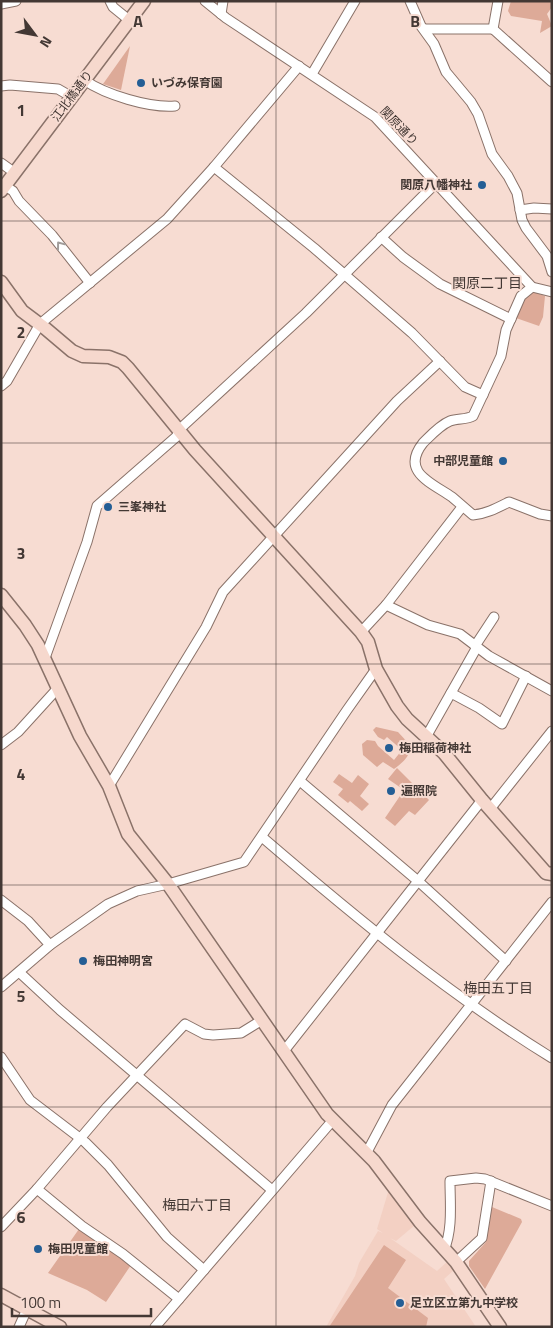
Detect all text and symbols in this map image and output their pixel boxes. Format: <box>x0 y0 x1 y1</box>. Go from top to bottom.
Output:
text: A <box>133 9 143 33</box>
text: B <box>410 9 420 33</box>
north arrow <box>10 10 60 60</box>
text: N <box>35 32 58 52</box>
street label: 江北橋通り <box>46 66 97 125</box>
place label: いづみ保育園 <box>151 73 223 92</box>
marker: いづみ保育園 <box>135 77 147 89</box>
text: 1 <box>17 98 25 122</box>
street label: 関原通り <box>376 102 423 150</box>
place label: 関原八幡神社 <box>400 175 472 194</box>
marker: 関原八幡神社 <box>476 179 488 191</box>
one-way arrow <box>57 241 66 251</box>
district label: 関原二丁目 <box>452 272 522 293</box>
text: 2 <box>17 320 25 344</box>
place label: 中部児童館 <box>433 451 493 470</box>
marker: 中部児童館 <box>497 455 509 467</box>
place label: 三峯神社 <box>118 497 166 516</box>
marker: 三峯神社 <box>102 501 114 513</box>
text: 3 <box>17 541 25 565</box>
place label: 梅田稲荷神社 <box>399 738 471 757</box>
marker: 梅田稲荷神社 <box>383 742 395 754</box>
text: 4 <box>17 762 26 786</box>
place label: 遍照院 <box>401 781 437 800</box>
marker: 遍照院 <box>385 785 397 797</box>
place label: 梅田神明宮 <box>93 951 153 970</box>
marker: 梅田神明宮 <box>77 955 89 967</box>
district label: 梅田五丁目 <box>463 977 533 998</box>
text: 5 <box>17 984 26 1008</box>
district label: 梅田六丁目 <box>162 1194 232 1215</box>
text: 6 <box>17 1205 26 1229</box>
place label: 梅田児童館 <box>48 1239 108 1258</box>
marker: 梅田児童館 <box>32 1243 44 1255</box>
scale bar <box>12 1286 151 1318</box>
text: 100 m <box>20 1291 61 1314</box>
place label: 足立区立第九中学校 <box>410 1293 518 1312</box>
marker: 足立区立第九中学校 <box>394 1297 406 1309</box>

